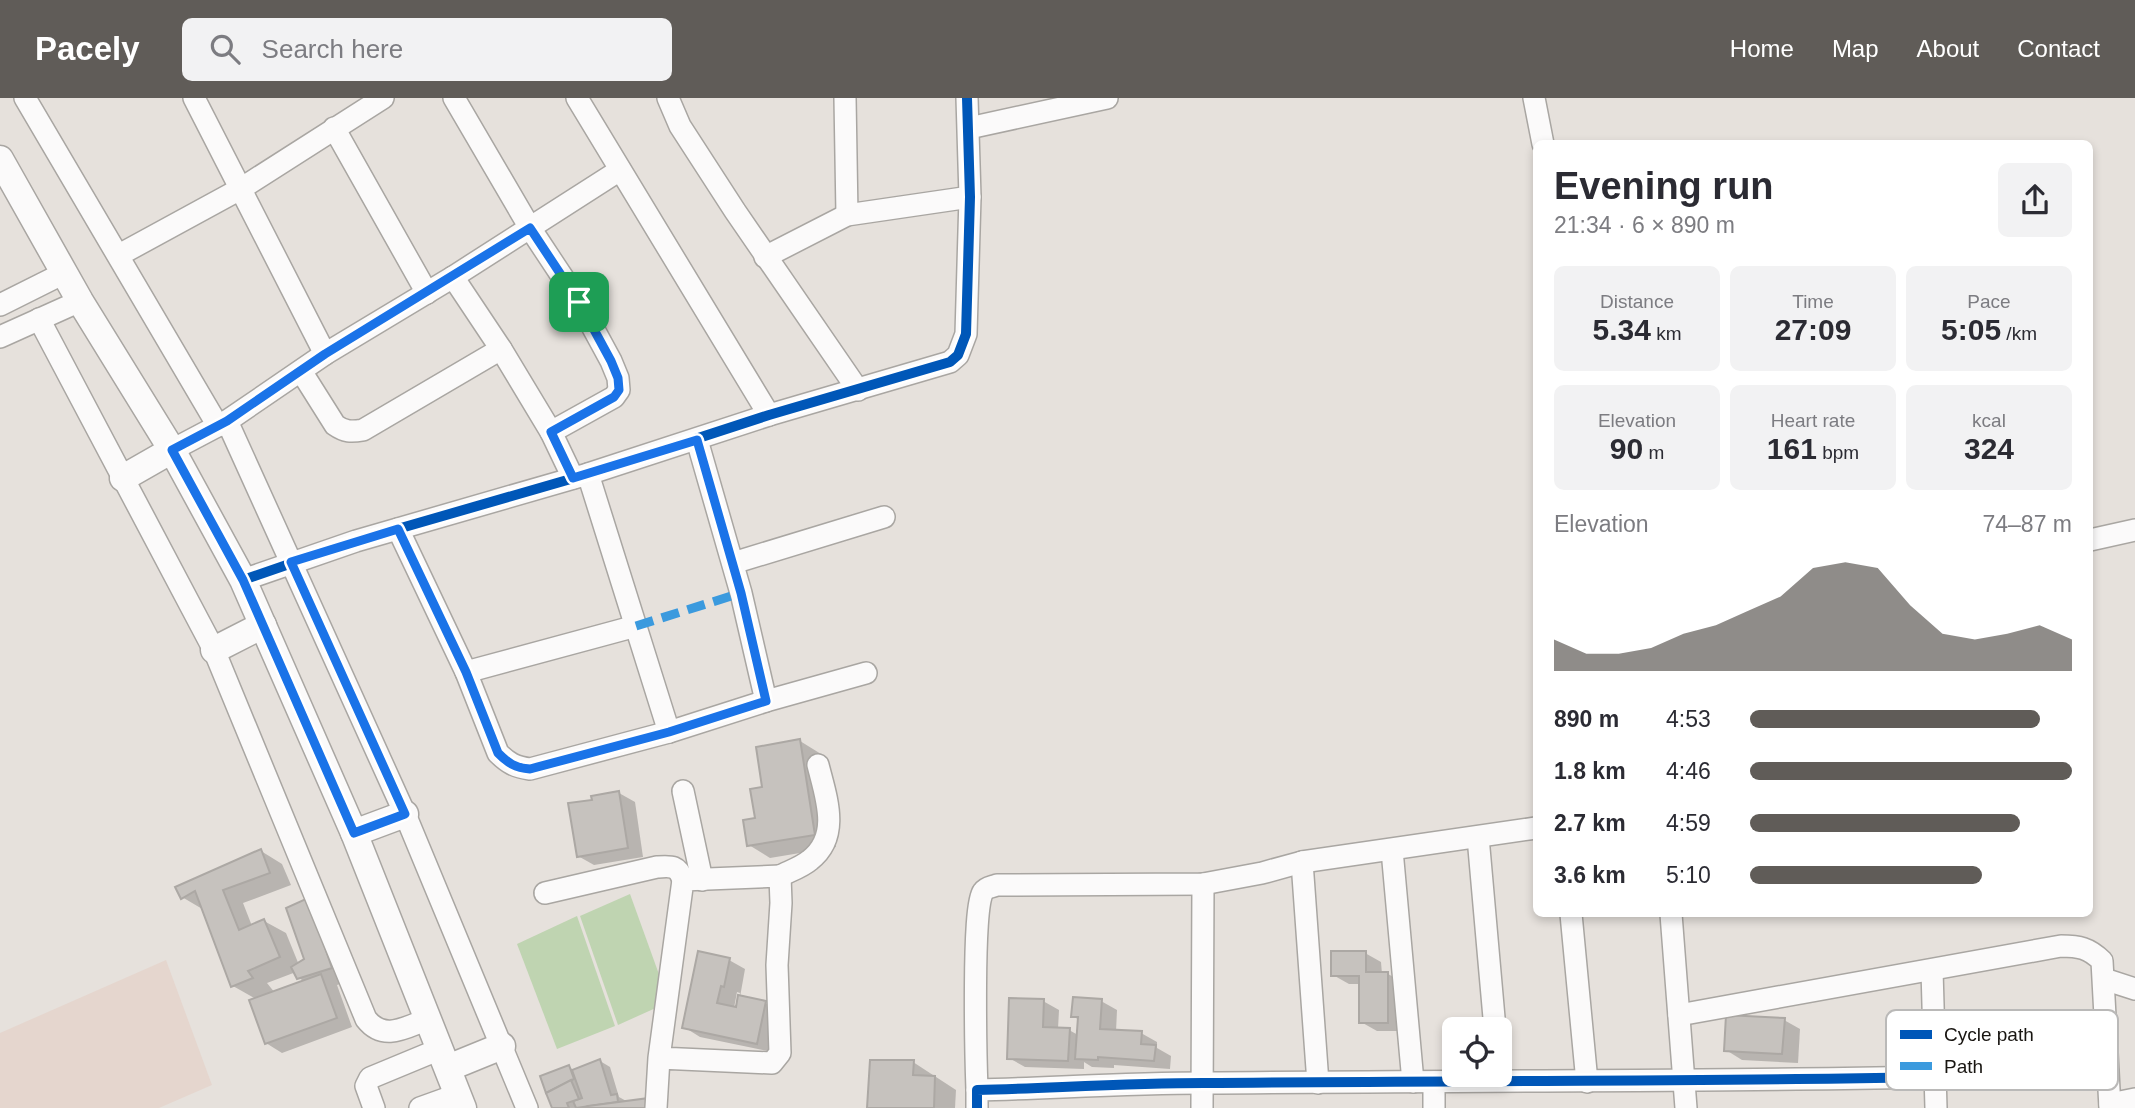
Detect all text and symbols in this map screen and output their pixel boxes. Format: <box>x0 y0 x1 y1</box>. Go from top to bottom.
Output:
search box <box>182 18 672 81</box>
text: Pacely <box>35 30 140 67</box>
icon: search <box>206 30 244 68</box>
text: Search here <box>262 34 403 64</box>
text: Home <box>1730 35 1794 62</box>
text: Map <box>1832 35 1879 62</box>
text: About <box>1917 35 1979 62</box>
text: Contact <box>2017 35 2100 62</box>
button: share <box>1998 163 2072 237</box>
text: Evening run <box>1554 165 1774 207</box>
text: 21:34 · 6 × 890 m <box>1554 212 1735 238</box>
pin <box>549 272 609 332</box>
icon: arrive <box>560 283 598 321</box>
text: Distance <box>1600 291 1674 312</box>
text: Time <box>1792 291 1834 312</box>
text: Pace <box>1967 291 2011 312</box>
text: 5.34 <box>1593 313 1651 346</box>
text: 27:09 <box>1775 313 1851 346</box>
text: 5:05 <box>1941 313 2001 346</box>
text: km <box>1651 323 1682 344</box>
text: /km <box>2001 323 2037 344</box>
text: Elevation <box>1598 410 1676 431</box>
text: Heart rate <box>1771 410 1855 431</box>
text: kcal <box>1972 410 2006 431</box>
text: 90 <box>1610 432 1643 465</box>
text: 161 <box>1767 432 1817 465</box>
text: 324 <box>1964 432 2014 465</box>
text: m <box>1643 442 1664 463</box>
text: bpm <box>1817 442 1859 463</box>
text: Elevation <box>1554 511 1649 537</box>
text: 74–87 m <box>1982 511 2072 537</box>
text: 890 m <box>1554 706 1619 732</box>
text: 4:53 <box>1666 706 1711 732</box>
text: 1.8 km <box>1554 758 1626 784</box>
text: 4:46 <box>1666 758 1711 784</box>
text: 2.7 km <box>1554 810 1626 836</box>
text: 4:59 <box>1666 810 1711 836</box>
text: 3.6 km <box>1554 862 1626 888</box>
text: 5:10 <box>1666 862 1711 888</box>
legend <box>1886 1010 2118 1090</box>
map controls <box>1442 1017 1512 1087</box>
button: locate <box>1442 1017 1512 1087</box>
text: Cycle path <box>1944 1024 2034 1045</box>
text: Path <box>1944 1056 1983 1077</box>

